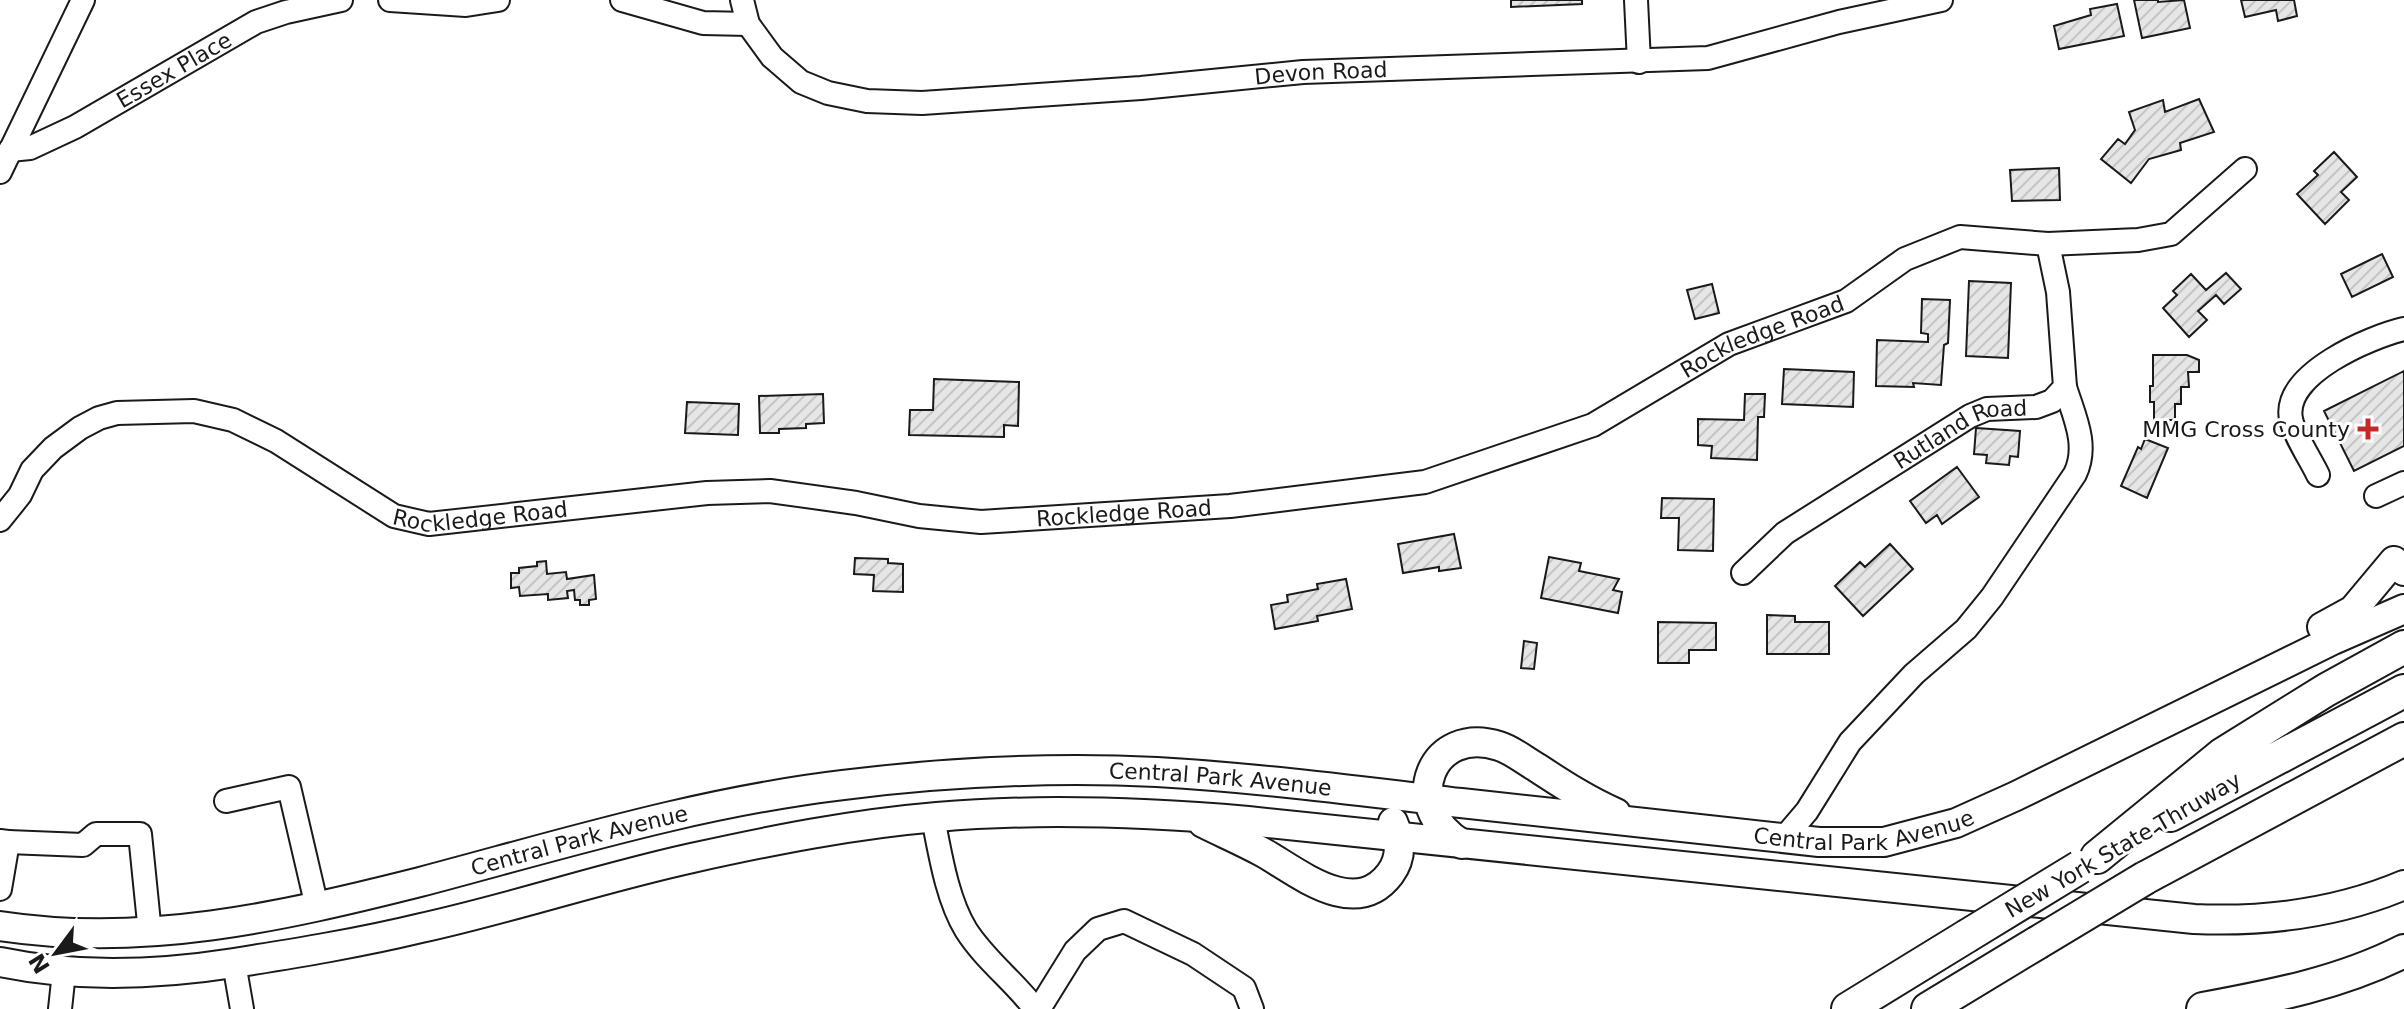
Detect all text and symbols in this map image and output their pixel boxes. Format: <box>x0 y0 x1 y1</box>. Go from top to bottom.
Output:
street label: Essex Place <box>112 27 236 113</box>
street label: Devon Road <box>1253 57 1388 89</box>
street label: Rockledge Road <box>1676 290 1847 383</box>
street label: Rutland Road <box>1889 395 2028 474</box>
place label: MMG Cross County <box>2142 417 2350 442</box>
marker: MMG Cross County <box>2357 418 2379 440</box>
street label: Rockledge Road <box>1035 495 1213 531</box>
street label: Rockledge Road <box>391 496 569 537</box>
street label: Central Park Avenue <box>1109 758 1333 800</box>
street label: New York State Thruway <box>2001 767 2245 923</box>
street label: Central Park Avenue <box>468 800 690 880</box>
street label: Central Park Avenue <box>1752 804 1978 855</box>
north arrow <box>16 913 96 993</box>
text: N <box>24 949 55 978</box>

